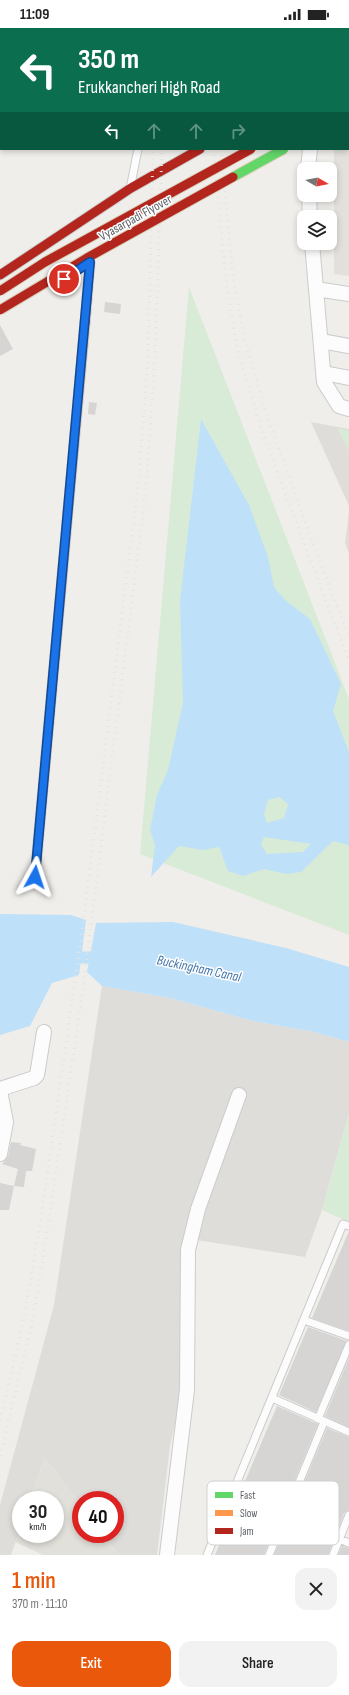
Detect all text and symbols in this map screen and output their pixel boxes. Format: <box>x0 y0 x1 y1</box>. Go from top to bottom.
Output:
text: 11:09 <box>20 5 49 24</box>
text: 350 m <box>78 43 139 76</box>
icon: left <box>12 44 64 96</box>
text: Erukkancheri High Road <box>78 77 220 98</box>
icon: left <box>101 120 123 142</box>
icon: ahead <box>143 120 165 142</box>
icon: ahead <box>185 120 207 142</box>
icon: right <box>227 120 249 142</box>
north arrow <box>297 162 337 202</box>
map controls <box>297 162 337 250</box>
street label: Vyasarpadi Flyover <box>96 191 175 244</box>
button: layers <box>297 210 337 250</box>
pin <box>47 262 81 296</box>
icon: arrive <box>53 268 75 290</box>
position arrow <box>14 856 56 898</box>
water label: Buckingham Canal <box>155 951 243 986</box>
legend <box>207 1481 339 1545</box>
text: Fast <box>240 1489 256 1502</box>
speed limit sign: 40 <box>72 1491 124 1543</box>
text: 30 <box>29 1500 47 1524</box>
text: Slow <box>240 1507 257 1520</box>
text: km/h <box>29 1521 47 1533</box>
text: Jam <box>239 1525 254 1538</box>
text: 1 min <box>12 1566 56 1595</box>
button: close <box>295 1568 337 1610</box>
text: 370 m · 11:10 <box>12 1596 67 1612</box>
button: Exit <box>12 1641 171 1687</box>
button: Share <box>179 1641 337 1687</box>

